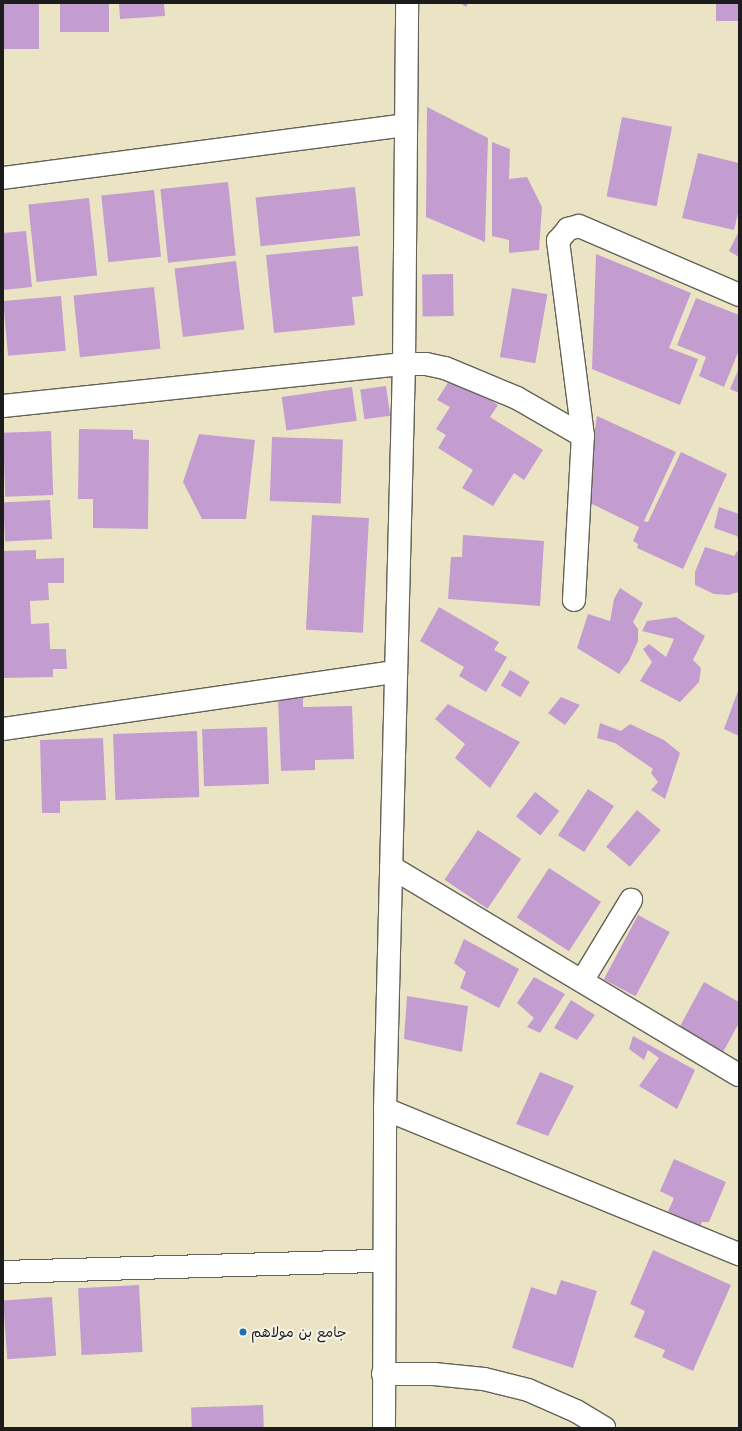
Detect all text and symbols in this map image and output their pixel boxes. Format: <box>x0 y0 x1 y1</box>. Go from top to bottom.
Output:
place label: جامع بن مولاهم <box>251 1324 347 1340</box>
marker: جامع بن مولاهم <box>238 1327 248 1337</box>

